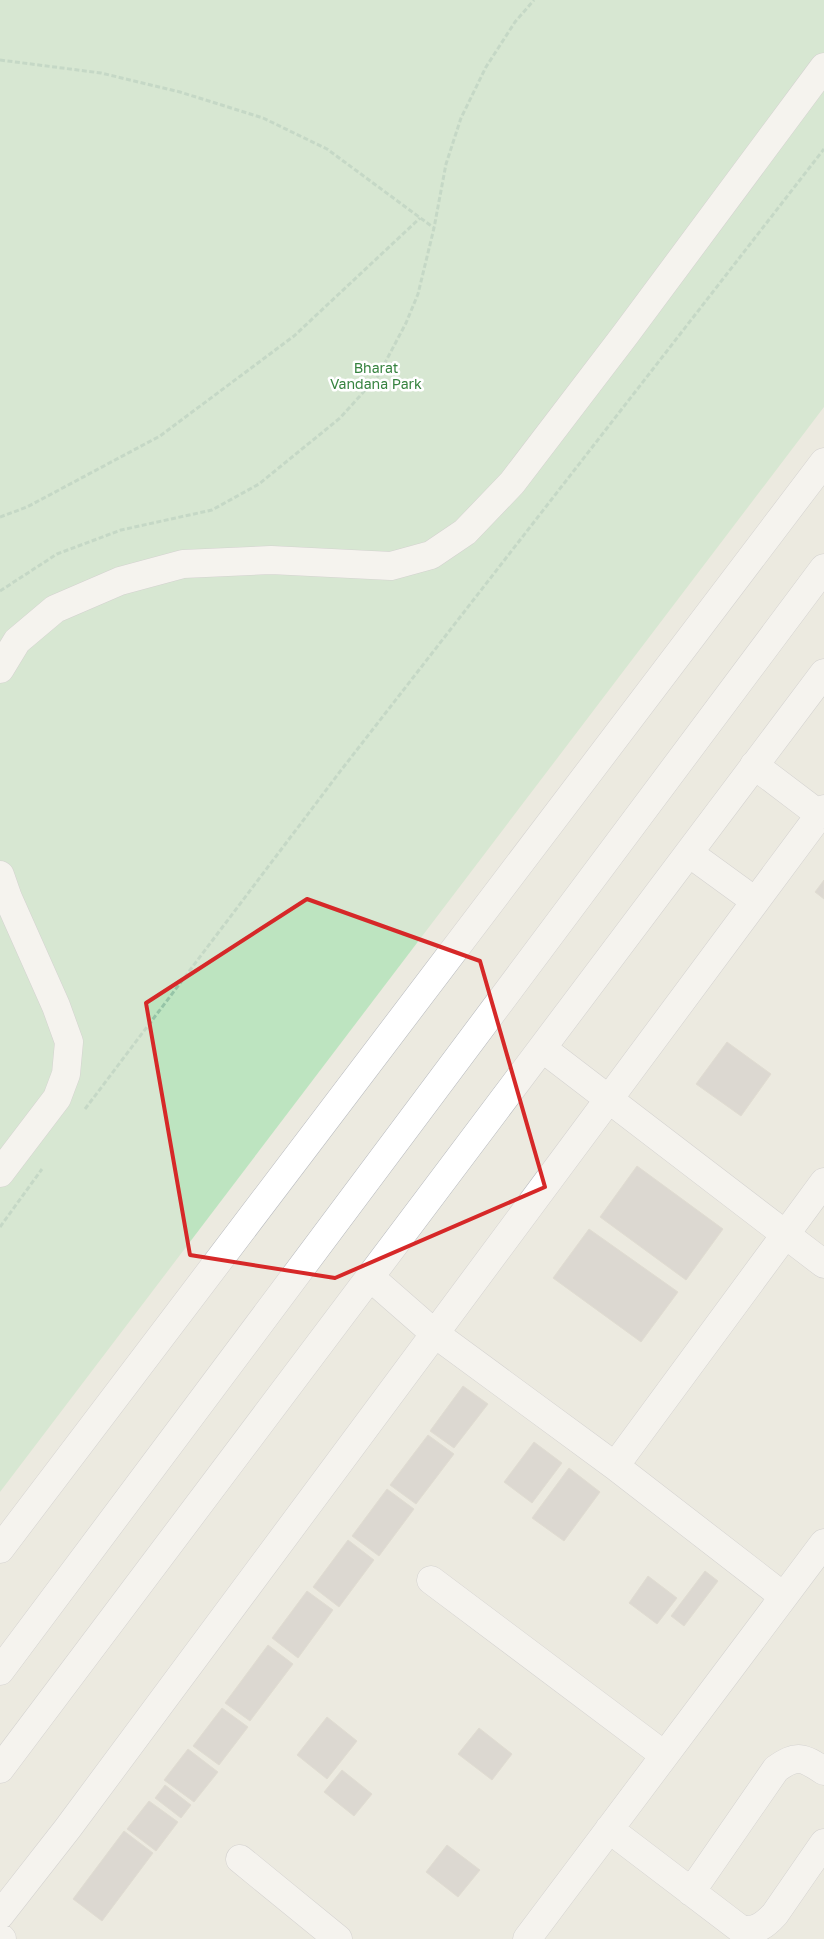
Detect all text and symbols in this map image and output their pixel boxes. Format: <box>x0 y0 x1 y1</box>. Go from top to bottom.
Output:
park label: Bharat Vandana Park <box>330 359 422 392</box>

